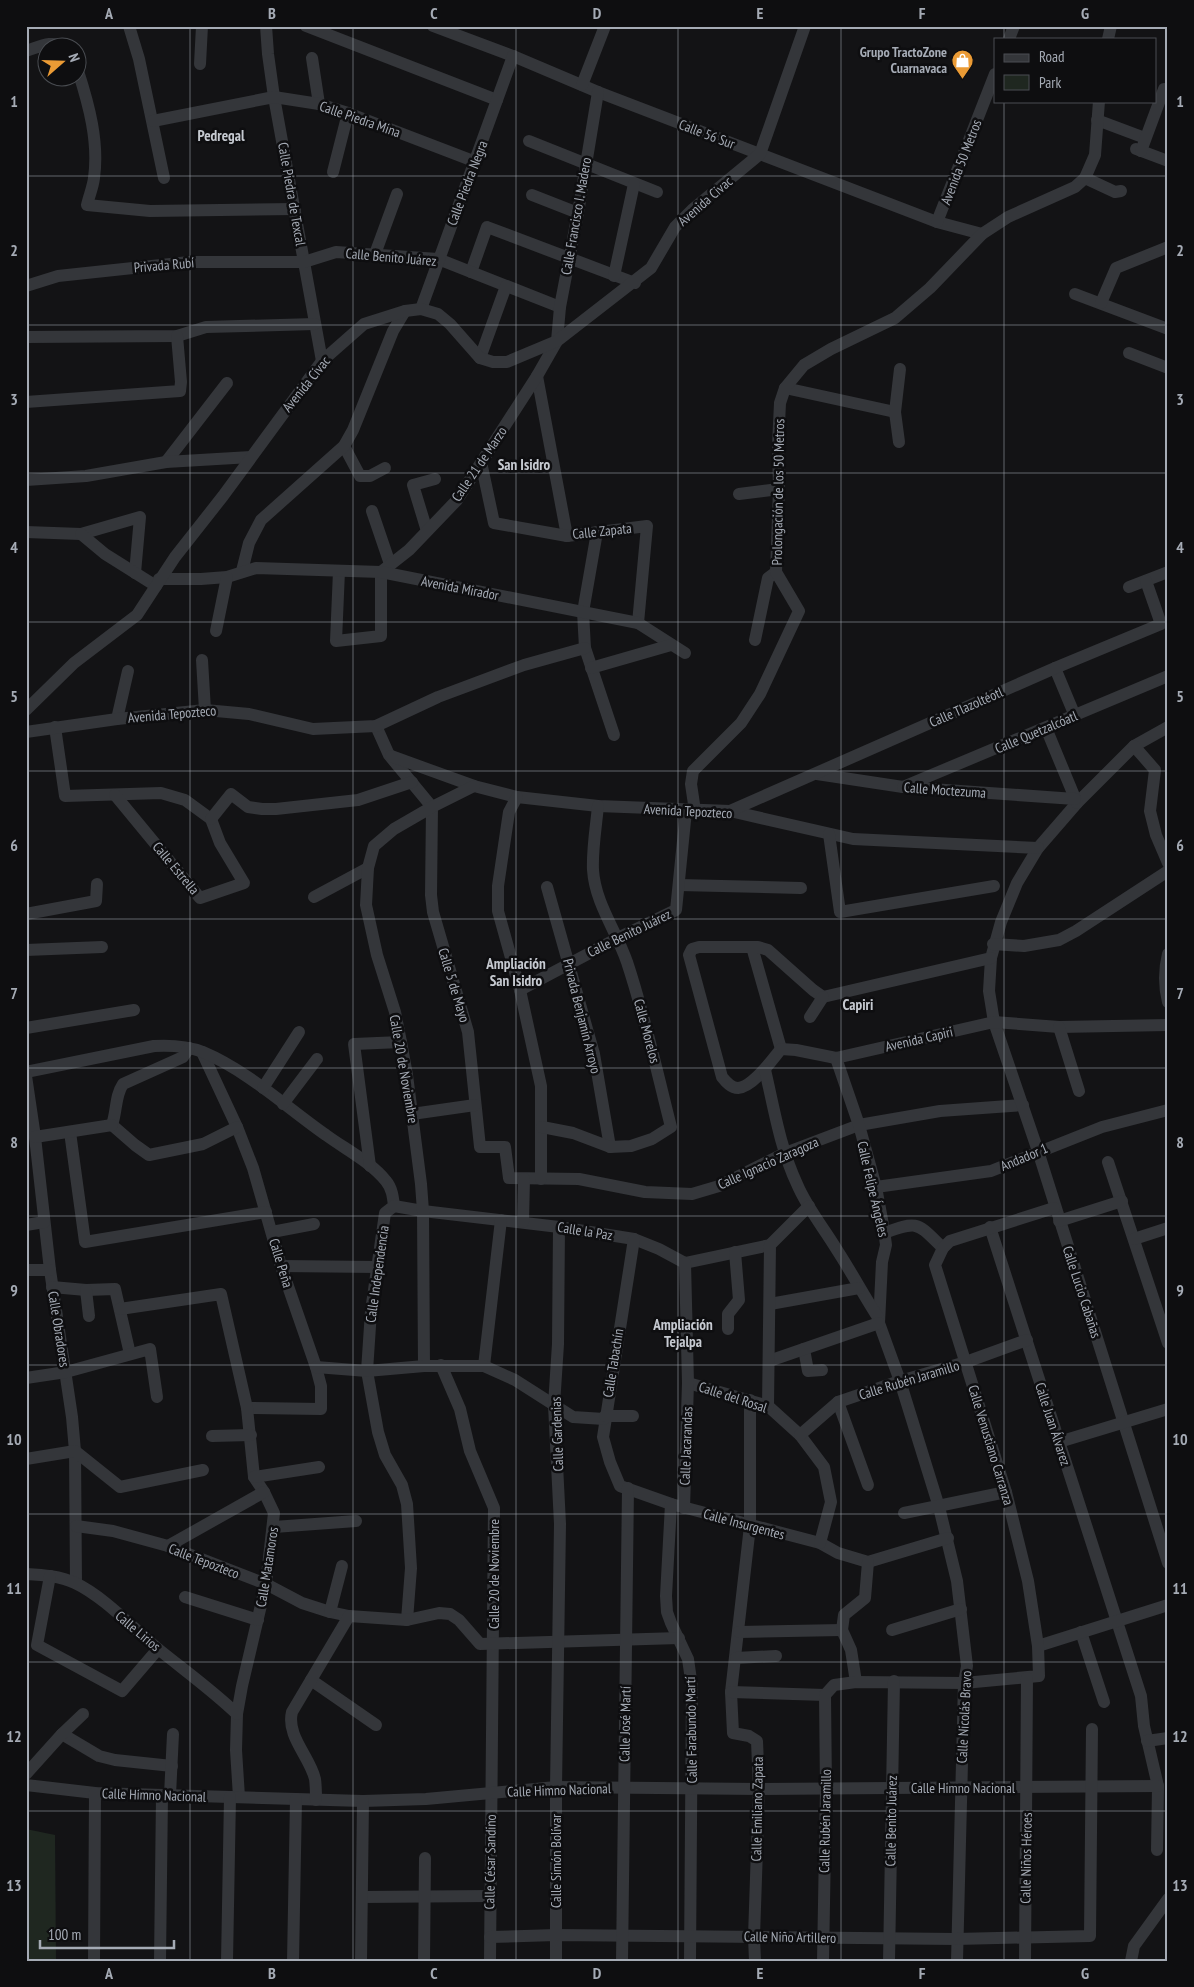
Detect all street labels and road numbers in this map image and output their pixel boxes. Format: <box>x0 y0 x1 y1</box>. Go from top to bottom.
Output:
street label: Calle Piedra Mina <box>317 97 403 141</box>
street label: Calle 56 Sur <box>676 115 738 153</box>
street label: Avenida 50 Metros <box>936 117 986 207</box>
street label: Calle Piedra Negra <box>443 138 491 228</box>
street label: Calle Piedra de Texcal <box>274 141 310 248</box>
street label: Calle Francisco I. Madero <box>557 156 595 276</box>
street label: Avenida Civac <box>674 172 736 230</box>
street label: Calle Benito Juárez <box>345 244 437 270</box>
street label: Privada Rubí <box>133 253 195 277</box>
street label: Avenida Civac <box>278 352 334 416</box>
street label: Prolongación de los 50 Metros <box>768 418 788 565</box>
street label: Calle 21 de Marzo <box>447 423 511 505</box>
street label: Calle Zapata <box>571 519 633 543</box>
street label: Avenida Mirador <box>420 572 500 604</box>
street label: Calle Tlazoltéotl <box>926 682 1006 731</box>
street label: Avenida Tepozteco <box>127 701 217 727</box>
street label: Calle Quetzalcóatl <box>992 706 1081 757</box>
street label: Calle Moctezuma <box>903 778 987 802</box>
street label: Avenida Tepozteco <box>643 800 733 822</box>
street label: Calle Estrella <box>149 838 203 898</box>
street label: Calle Benito Juárez <box>584 905 674 961</box>
street label: Calle 5 de Mayo <box>434 946 474 1024</box>
street label: Privada Benjamín Arroyo <box>559 957 605 1075</box>
street label: Calle Morelos <box>630 997 664 1065</box>
street label: Calle 20 de Noviembre <box>386 1013 422 1125</box>
street label: Avenida Capiri <box>883 1022 955 1056</box>
street label: Calle Ignacio Zaragoza <box>715 1133 821 1193</box>
street label: Calle Felipe Ángeles <box>853 1139 893 1239</box>
street label: Andador 1 <box>998 1139 1050 1175</box>
street label: Calle la Paz <box>556 1218 614 1244</box>
street label: Calle Independencia <box>361 1224 393 1324</box>
street label: Calle Peña <box>265 1236 297 1290</box>
street label: Calle Lucio Cabañas <box>1059 1244 1105 1341</box>
street label: Calle Obradores <box>44 1290 74 1369</box>
street label: Calle Tabachín <box>599 1327 627 1399</box>
street label: Calle Rubén Jaramillo <box>857 1356 961 1404</box>
street label: Calle del Rosal <box>696 1377 770 1417</box>
street label: Calle Juan Álvarez <box>1031 1380 1075 1468</box>
street label: Calle Venustiano Carranza <box>964 1383 1018 1507</box>
street label: Calle Gardenias <box>547 1396 567 1472</box>
street label: Calle Jacarandas <box>676 1406 696 1486</box>
street label: Calle Insurgentes <box>701 1505 787 1544</box>
street label: Calle 20 de Noviembre <box>485 1519 503 1629</box>
street label: Calle Matamoros <box>252 1525 282 1608</box>
street label: Calle Tepozteco <box>166 1539 242 1583</box>
street label: Calle Lirios <box>112 1607 165 1655</box>
street label: Calle Nicolás Bravo <box>953 1670 975 1764</box>
street label: Calle Farabundo Martí <box>681 1676 701 1784</box>
street label: Calle José Martí <box>615 1686 635 1762</box>
street label: Calle Emiliano Zapata <box>747 1756 767 1862</box>
street label: Calle Rubén Jaramillo <box>815 1769 835 1873</box>
street label: Calle Benito Juárez <box>881 1775 901 1867</box>
street label: Calle Himno Nacional <box>507 1779 612 1801</box>
street label: Calle Himno Nacional <box>911 1779 1016 1797</box>
street label: Calle Himno Nacional <box>102 1784 207 1806</box>
street label: Calle Niños Héroes <box>1016 1812 1036 1904</box>
street label: Calle César Sandino <box>480 1814 500 1910</box>
street label: Calle Simón Bolívar <box>547 1814 565 1908</box>
street label: Calle Niño Artillero <box>744 1927 836 1947</box>

